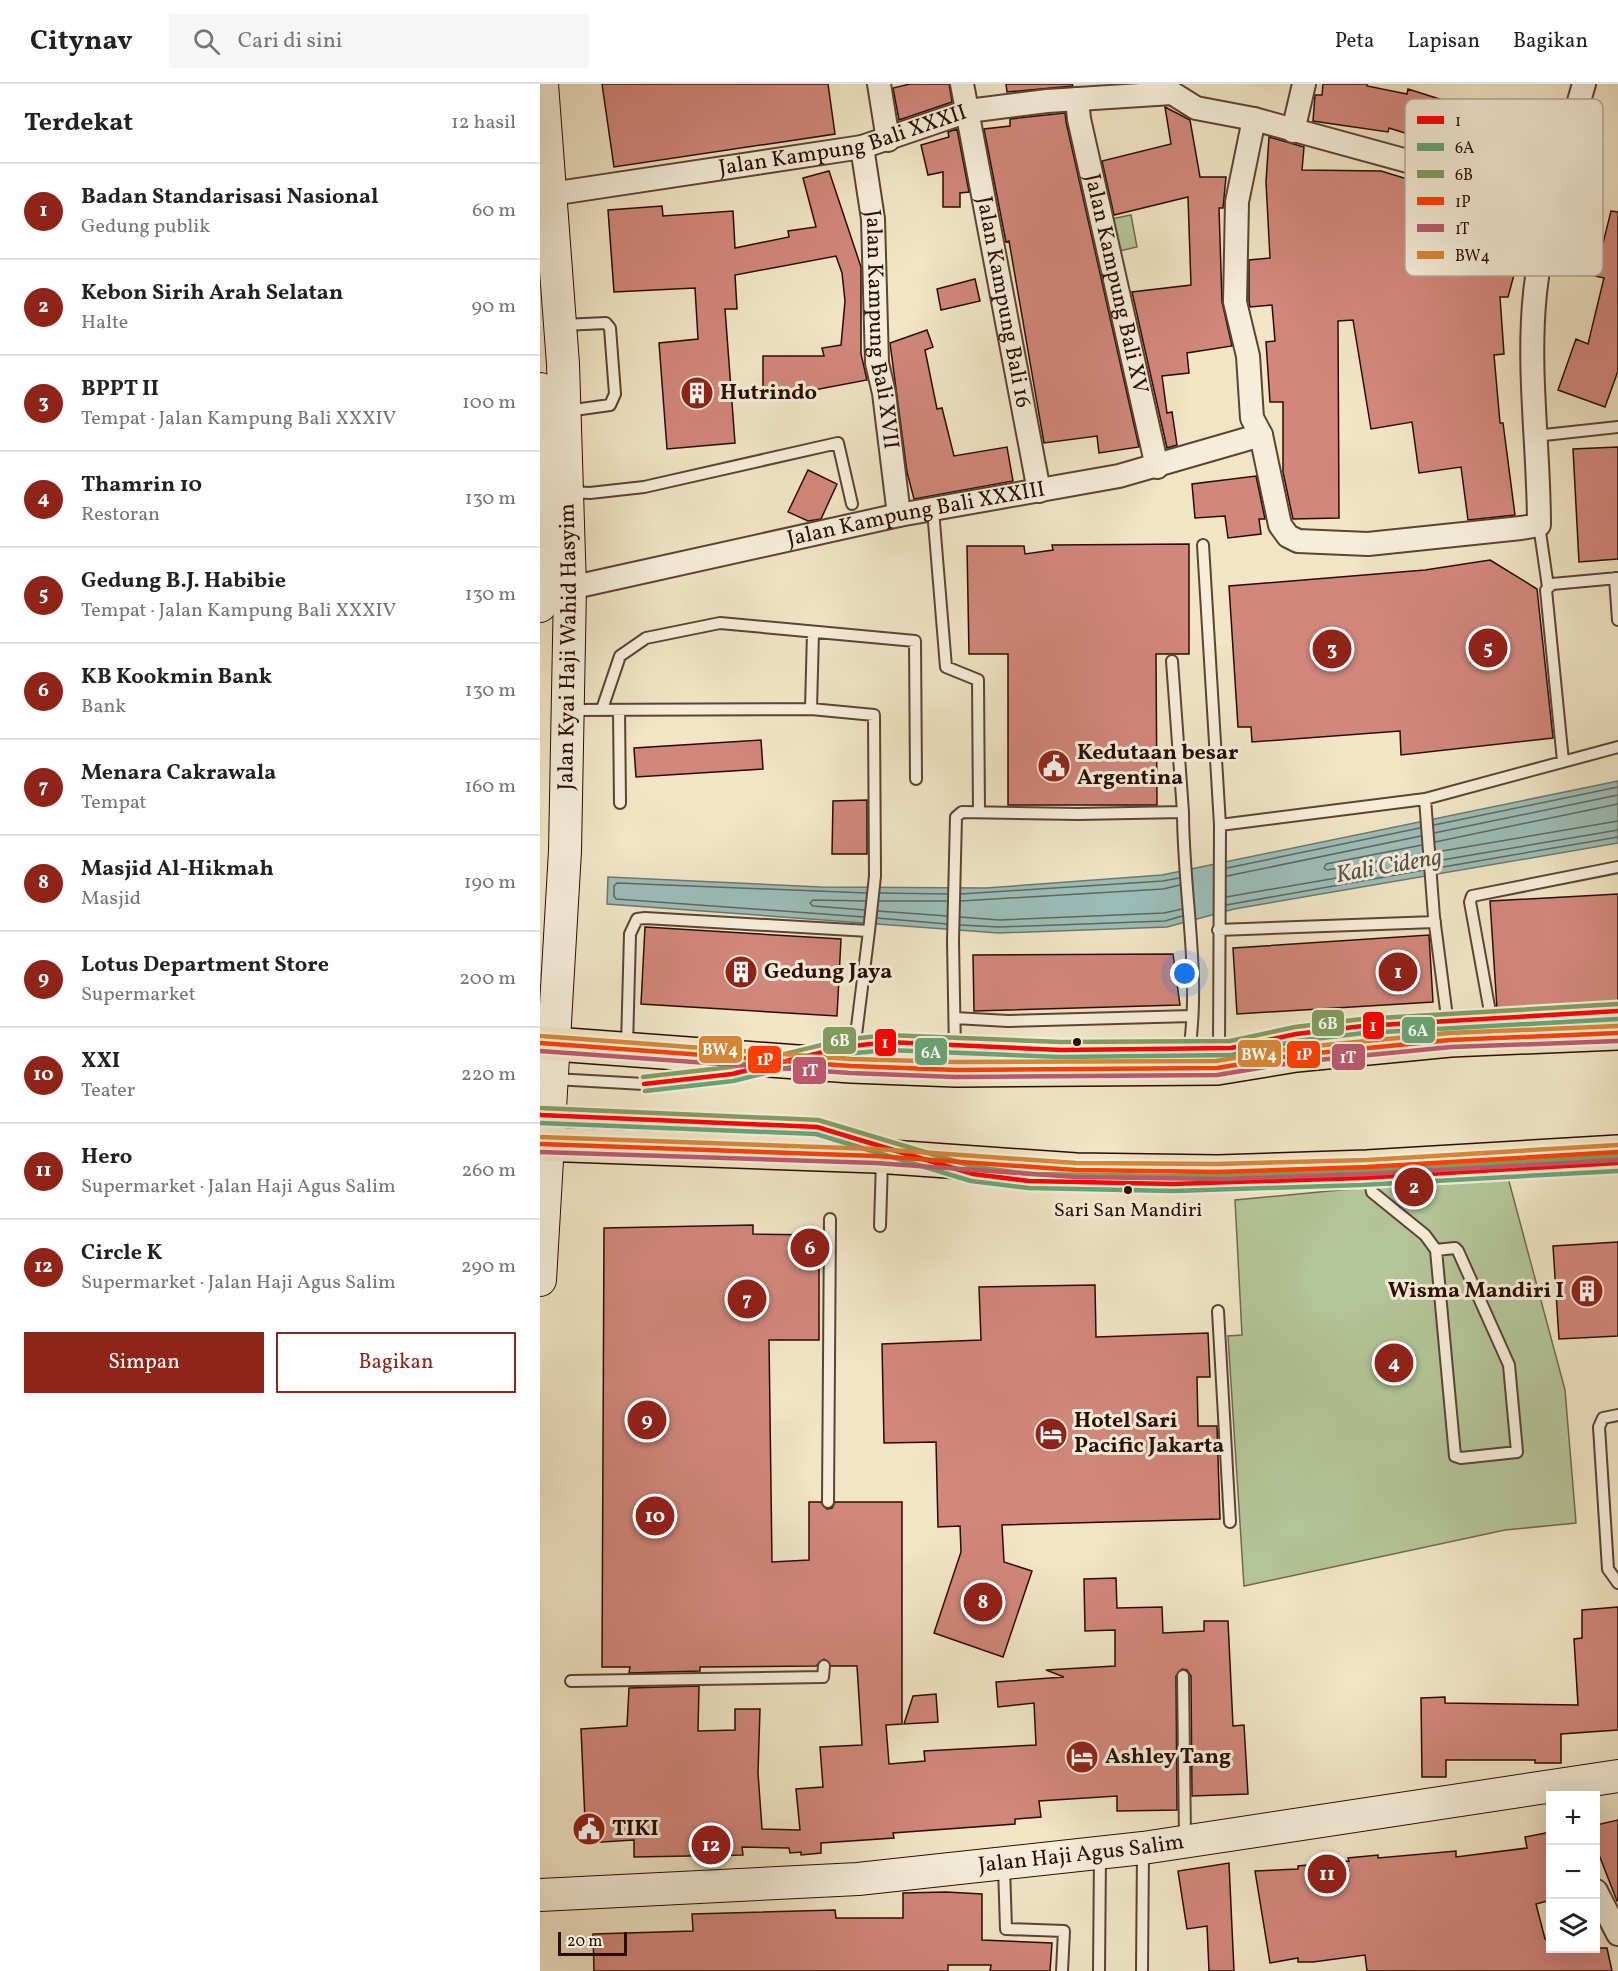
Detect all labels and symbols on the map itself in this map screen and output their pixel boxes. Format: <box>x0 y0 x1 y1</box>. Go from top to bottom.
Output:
street label: Jalan Kampung Bali XXXII <box>717 97 971 184</box>
legend <box>1405 99 1603 276</box>
text: 1 <box>1455 111 1461 133</box>
text: 6A <box>1455 138 1474 160</box>
text: 6B <box>1455 165 1473 187</box>
street label: Jalan Kampung Bali XV <box>1076 171 1156 397</box>
text: 1P <box>1455 192 1471 214</box>
street label: Jalan Kampung Bali 16 <box>968 194 1038 410</box>
street label: Jalan Kampung Bali XVII <box>856 208 906 451</box>
text: 1T <box>1455 219 1469 241</box>
text: BW4 <box>1455 246 1490 268</box>
building icon: Hutrindo <box>679 375 715 411</box>
place label: Hutrindo <box>720 378 817 409</box>
street label: Jalan Kampung Bali XXXIII <box>784 474 1048 555</box>
street label: Jalan Kyai Haji Wahid Hasyim <box>551 503 586 791</box>
pin: 3 <box>1312 626 1352 672</box>
pin: 5 <box>1468 626 1508 670</box>
place label: Kedutaan besar Argentina <box>1077 738 1239 794</box>
public building icon: Kedutaan besar Argentina <box>1036 748 1072 784</box>
water label: Kali Cideng <box>1333 841 1445 893</box>
pin: 1 <box>1378 950 1418 994</box>
building icon: Gedung Jaya <box>723 954 759 990</box>
place label: Gedung Jaya <box>764 957 892 988</box>
your location <box>1170 959 1199 988</box>
line badge: 6B <box>1311 1009 1345 1037</box>
line badge: 1 <box>1362 1011 1385 1040</box>
text: 6B <box>1318 1014 1338 1036</box>
text: 1 <box>1370 1016 1376 1038</box>
line badge: 6A <box>1401 1016 1436 1044</box>
text: 6A <box>1408 1021 1429 1043</box>
line badge: 6B <box>822 1026 857 1055</box>
line badge: 1 <box>874 1028 897 1057</box>
text: 6B <box>830 1031 850 1053</box>
text: 1 <box>882 1033 888 1055</box>
line badge: BW4 <box>698 1035 743 1064</box>
unlabelled marker <box>1071 1036 1083 1048</box>
line badge: 6A <box>914 1037 948 1066</box>
line badge: BW4 <box>1237 1039 1282 1068</box>
text: BW4 <box>702 1040 738 1062</box>
line badge: 1P <box>1286 1040 1321 1069</box>
text: 6A <box>921 1043 942 1065</box>
line badge: 1T <box>1331 1043 1366 1071</box>
line badge: 1P <box>747 1045 782 1074</box>
text: BW4 <box>1241 1045 1277 1067</box>
text: 1P <box>1296 1045 1312 1067</box>
text: 1T <box>1340 1048 1357 1070</box>
text: 1P <box>757 1050 773 1072</box>
line badge: 1T <box>792 1056 827 1085</box>
text: 1T <box>802 1061 819 1083</box>
pin: 2 <box>1394 1164 1434 1210</box>
marker: Sari San Mandiri <box>1122 1184 1134 1196</box>
place label: Sari San Mandiri <box>1054 1197 1202 1225</box>
pin: 6 <box>790 1226 830 1270</box>
building icon: Wisma Mandiri I <box>1569 1273 1605 1309</box>
pin: 7 <box>728 1276 766 1322</box>
place label: Wisma Mandiri I <box>1388 1276 1564 1307</box>
pin: 4 <box>1374 1340 1414 1386</box>
pin: 9 <box>628 1398 666 1442</box>
place label: Hotel Sari Pacific Jakarta <box>1074 1406 1224 1462</box>
hotel icon: Hotel Sari Pacific Jakarta <box>1033 1416 1069 1452</box>
pin: 10 <box>636 1494 674 1538</box>
pin: 8 <box>964 1580 1002 1624</box>
hotel icon: Ashley Tang <box>1064 1739 1100 1775</box>
place label: Ashley Tang <box>1105 1742 1231 1773</box>
public building icon: TIKI <box>571 1811 607 1847</box>
place label: TIKI <box>612 1814 659 1845</box>
pin: 12 <box>692 1822 730 1868</box>
street label: Jalan Haji Agus Salim <box>977 1826 1186 1881</box>
pin: 11 <box>1308 1852 1346 1896</box>
scale bar <box>558 1929 627 1956</box>

